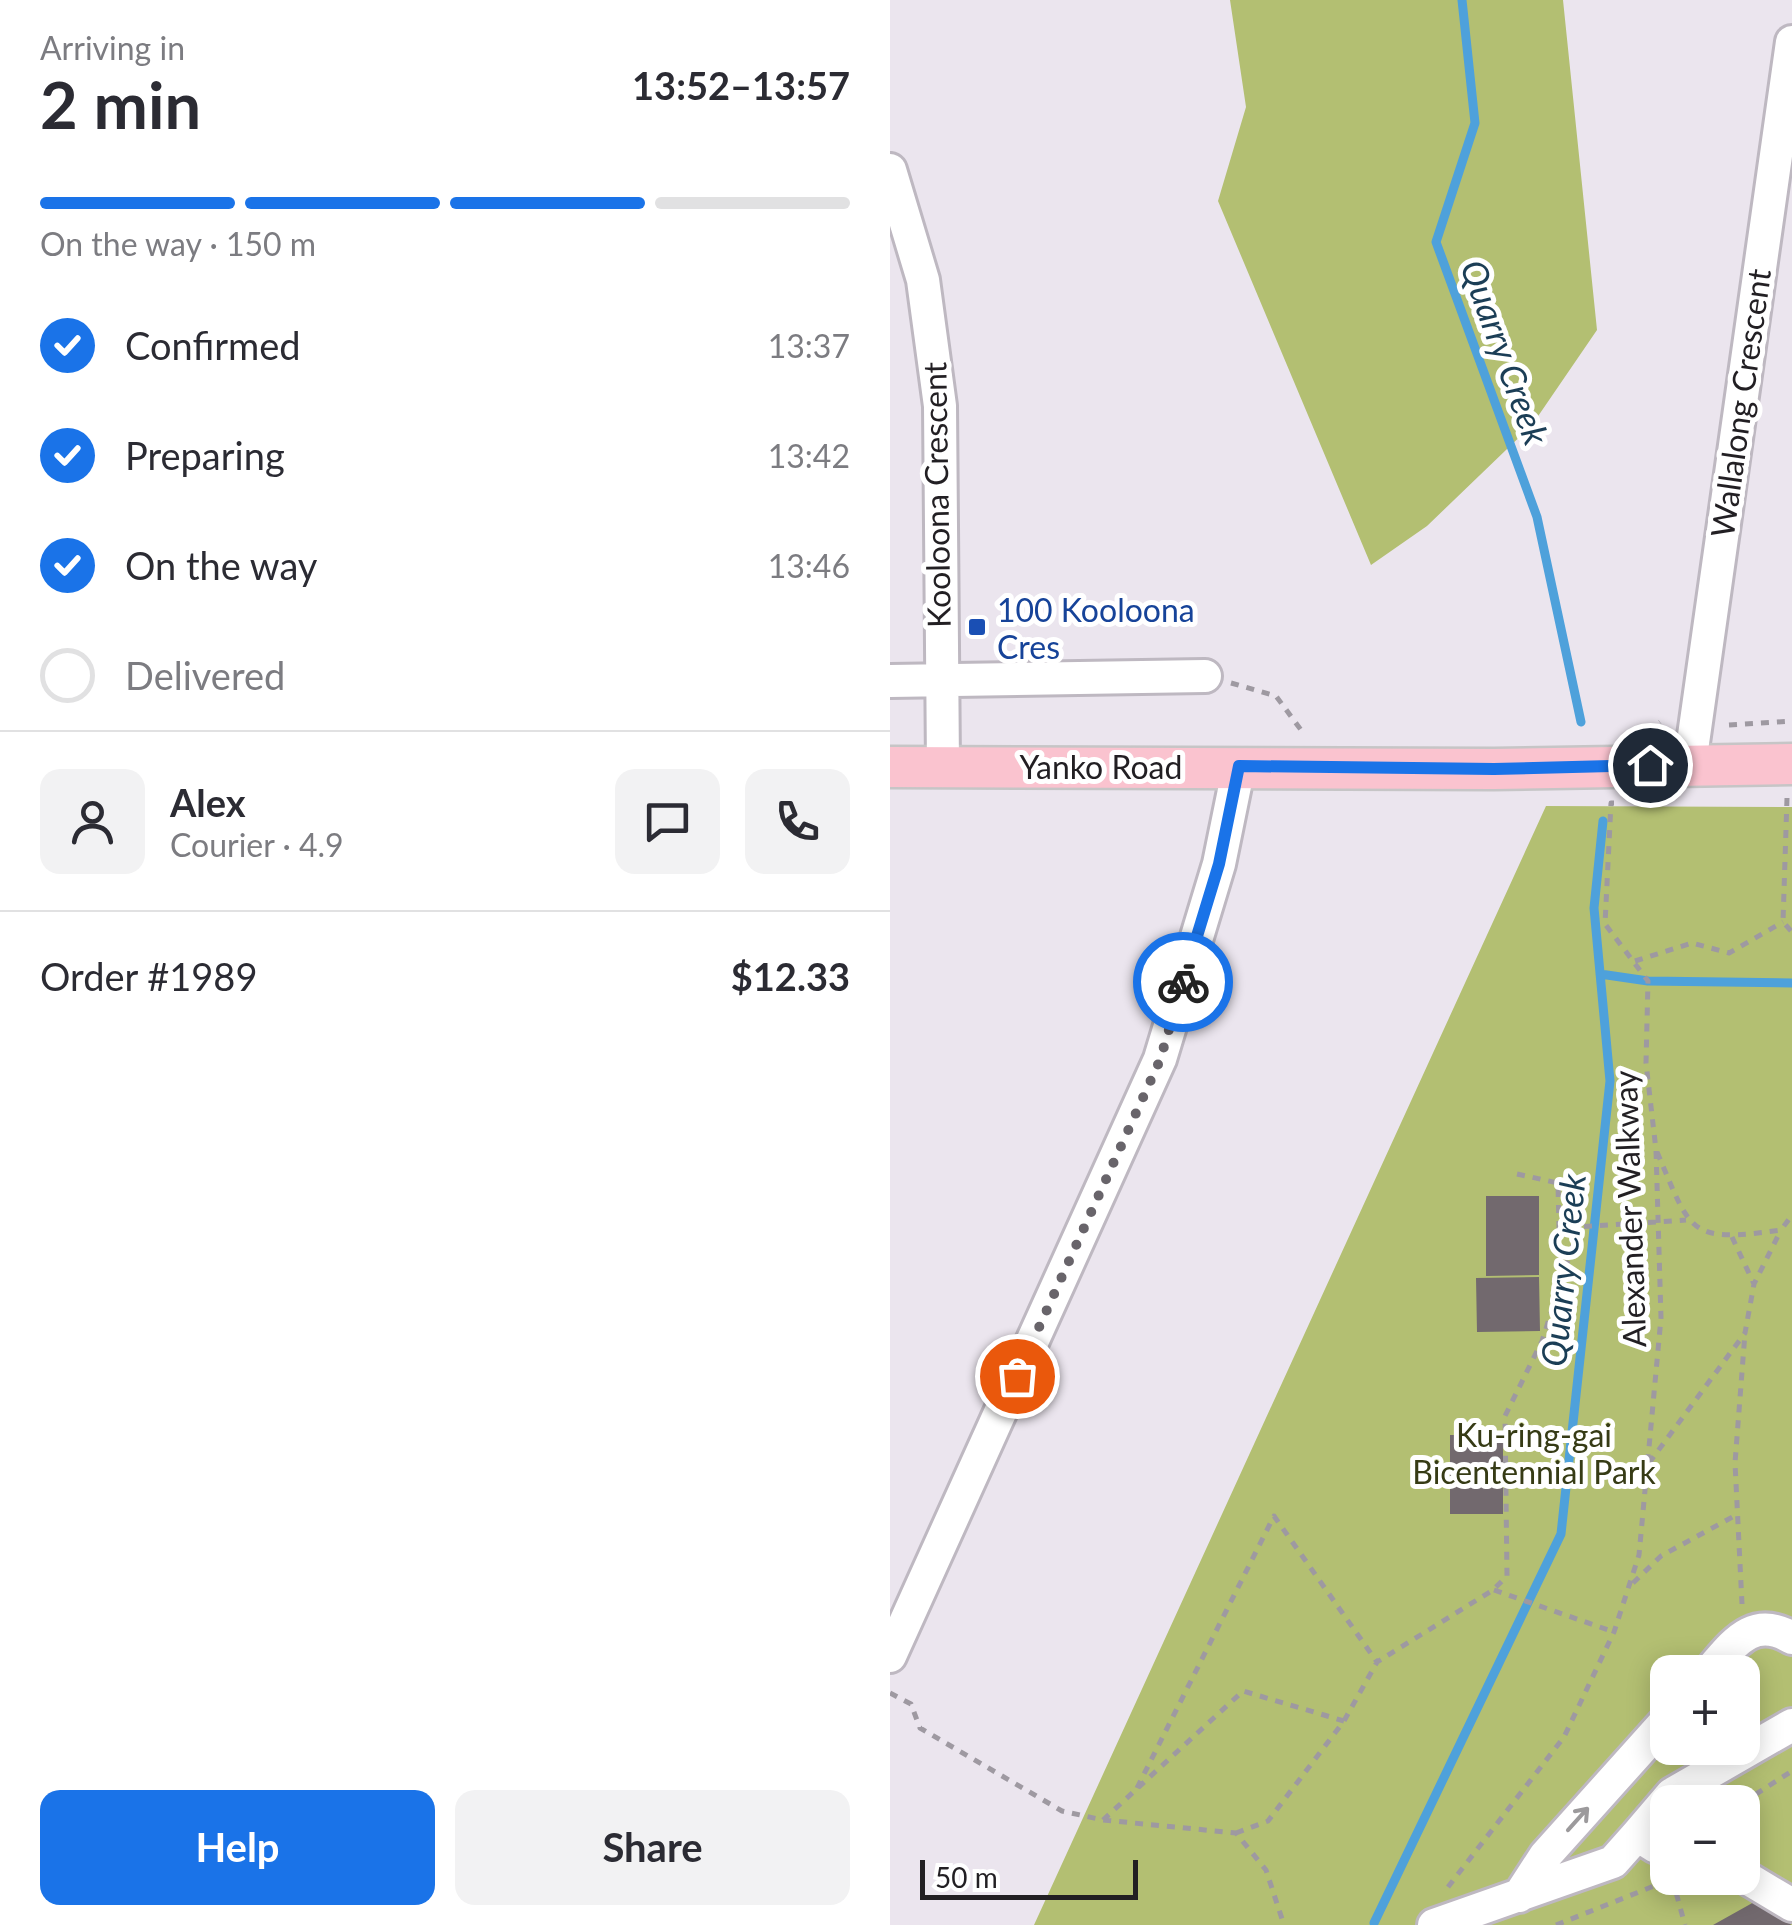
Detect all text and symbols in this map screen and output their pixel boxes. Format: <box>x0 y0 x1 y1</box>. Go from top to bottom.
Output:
text: Arriving in <box>40 28 185 67</box>
text: 13:52–13:57 <box>632 62 850 108</box>
text: 2 min <box>40 65 201 143</box>
text: On the way · 150 m <box>40 224 316 263</box>
water label: Quarry Creek <box>1453 254 1559 450</box>
street label: Wallalong Crescent <box>1702 266 1778 540</box>
icon: check <box>40 318 95 373</box>
text: Confirmed <box>125 322 301 368</box>
text: 13:37 <box>768 326 850 365</box>
street label: Kooloona Crescent <box>914 361 958 628</box>
icon: check <box>40 428 95 483</box>
text: Preparing <box>125 432 285 478</box>
text: 13:42 <box>768 436 850 475</box>
icon: check <box>40 538 95 593</box>
text: On the way <box>125 542 317 588</box>
text: 13:46 <box>768 546 850 585</box>
place label: 100 Kooloona Cres <box>997 590 1195 666</box>
marker: 100 Kooloona Cres <box>966 616 988 638</box>
text: Delivered <box>125 652 285 698</box>
pin <box>1608 723 1693 808</box>
icon: home <box>1623 738 1678 793</box>
street label: Yanko Road <box>1020 747 1182 786</box>
button: person <box>40 769 145 874</box>
button: chat <box>615 769 720 874</box>
button: phone <box>745 769 850 874</box>
text: Alex <box>170 779 246 825</box>
text: Courier · 4.9 <box>170 825 344 864</box>
courier <box>1133 932 1233 1032</box>
text: Order #1989 <box>40 953 257 999</box>
text: $12.33 <box>731 953 850 999</box>
icon: bike <box>1156 955 1211 1010</box>
street label: Alexander Walkway <box>1605 1069 1653 1348</box>
water label: Quarry Creek <box>1531 1171 1593 1368</box>
pin <box>975 1334 1060 1419</box>
icon: bag <box>990 1349 1045 1404</box>
park label: Ku-ring-gai Bicentennial Park <box>1412 1415 1656 1491</box>
map controls <box>1650 1655 1760 1895</box>
button: + <box>1650 1655 1760 1765</box>
button: − <box>1650 1785 1760 1895</box>
button: Help <box>40 1790 435 1905</box>
button: Share <box>455 1790 850 1905</box>
one-way arrow <box>1566 1807 1589 1832</box>
scale bar <box>920 1855 1138 1900</box>
text: 50 m <box>935 1860 998 1894</box>

